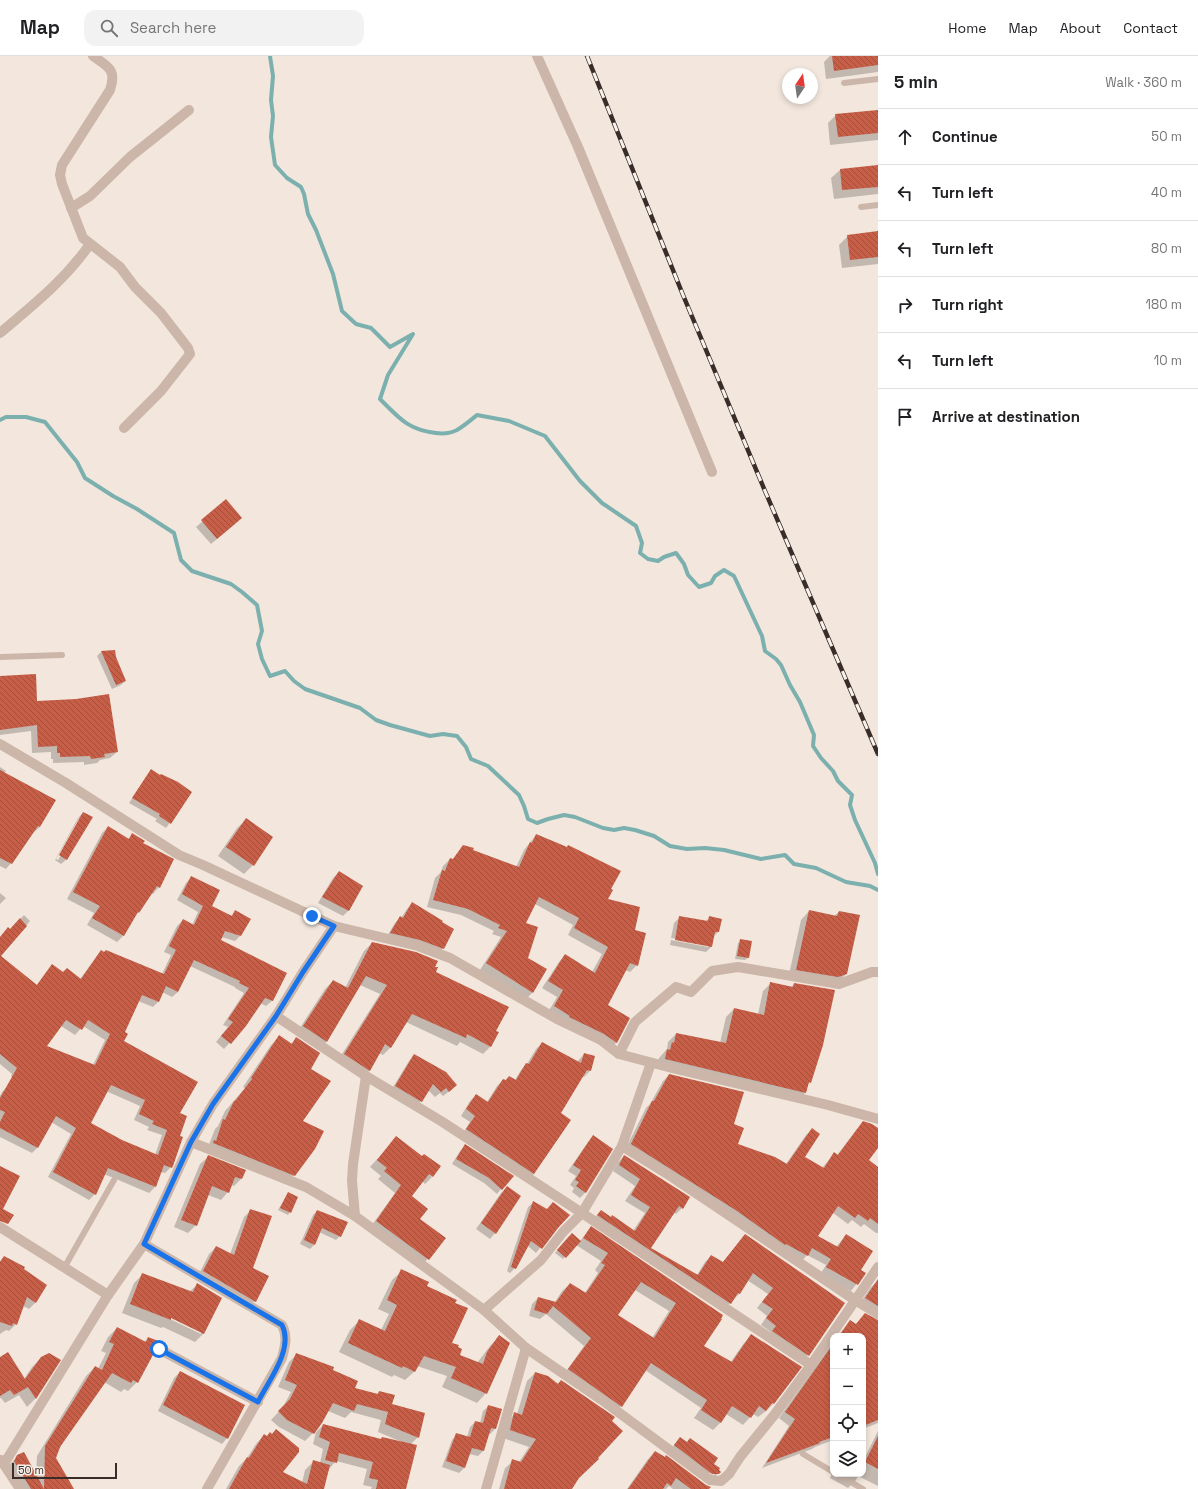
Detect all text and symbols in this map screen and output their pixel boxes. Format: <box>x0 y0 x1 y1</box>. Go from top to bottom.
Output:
search box <box>84 10 364 46</box>
text: Map <box>20 15 60 40</box>
icon: search <box>98 17 120 39</box>
text: Search here <box>130 18 216 37</box>
text: Home <box>948 19 986 37</box>
text: Map <box>1008 19 1038 37</box>
text: About <box>1060 19 1101 37</box>
text: Contact <box>1123 19 1178 37</box>
north arrow <box>782 68 818 104</box>
text: 5 min <box>894 71 938 93</box>
text: Walk · 360 m <box>1105 74 1182 91</box>
icon: ahead <box>894 126 916 148</box>
text: Continue <box>932 127 998 146</box>
text: 50 m <box>1151 128 1182 145</box>
icon: left <box>894 182 916 204</box>
text: Turn left <box>932 183 994 202</box>
text: 40 m <box>1151 184 1182 201</box>
icon: left <box>894 238 916 260</box>
text: Turn left <box>932 239 994 258</box>
text: 80 m <box>1151 240 1182 257</box>
icon: right <box>894 294 916 316</box>
text: Turn right <box>932 295 1003 314</box>
text: 180 m <box>1146 296 1182 313</box>
icon: left <box>894 350 916 372</box>
text: Turn left <box>932 351 994 370</box>
text: 10 m <box>1154 352 1182 369</box>
icon: arrive <box>894 406 916 428</box>
text: Arrive at destination <box>932 407 1080 426</box>
route end <box>303 907 321 925</box>
map controls <box>830 1333 866 1477</box>
button: + <box>830 1333 866 1369</box>
route start <box>150 1340 168 1358</box>
button: − <box>830 1369 866 1405</box>
button: locate <box>830 1405 866 1441</box>
button: layers <box>830 1441 866 1477</box>
scale bar <box>12 1461 117 1480</box>
text: 50 m <box>18 1463 44 1477</box>

